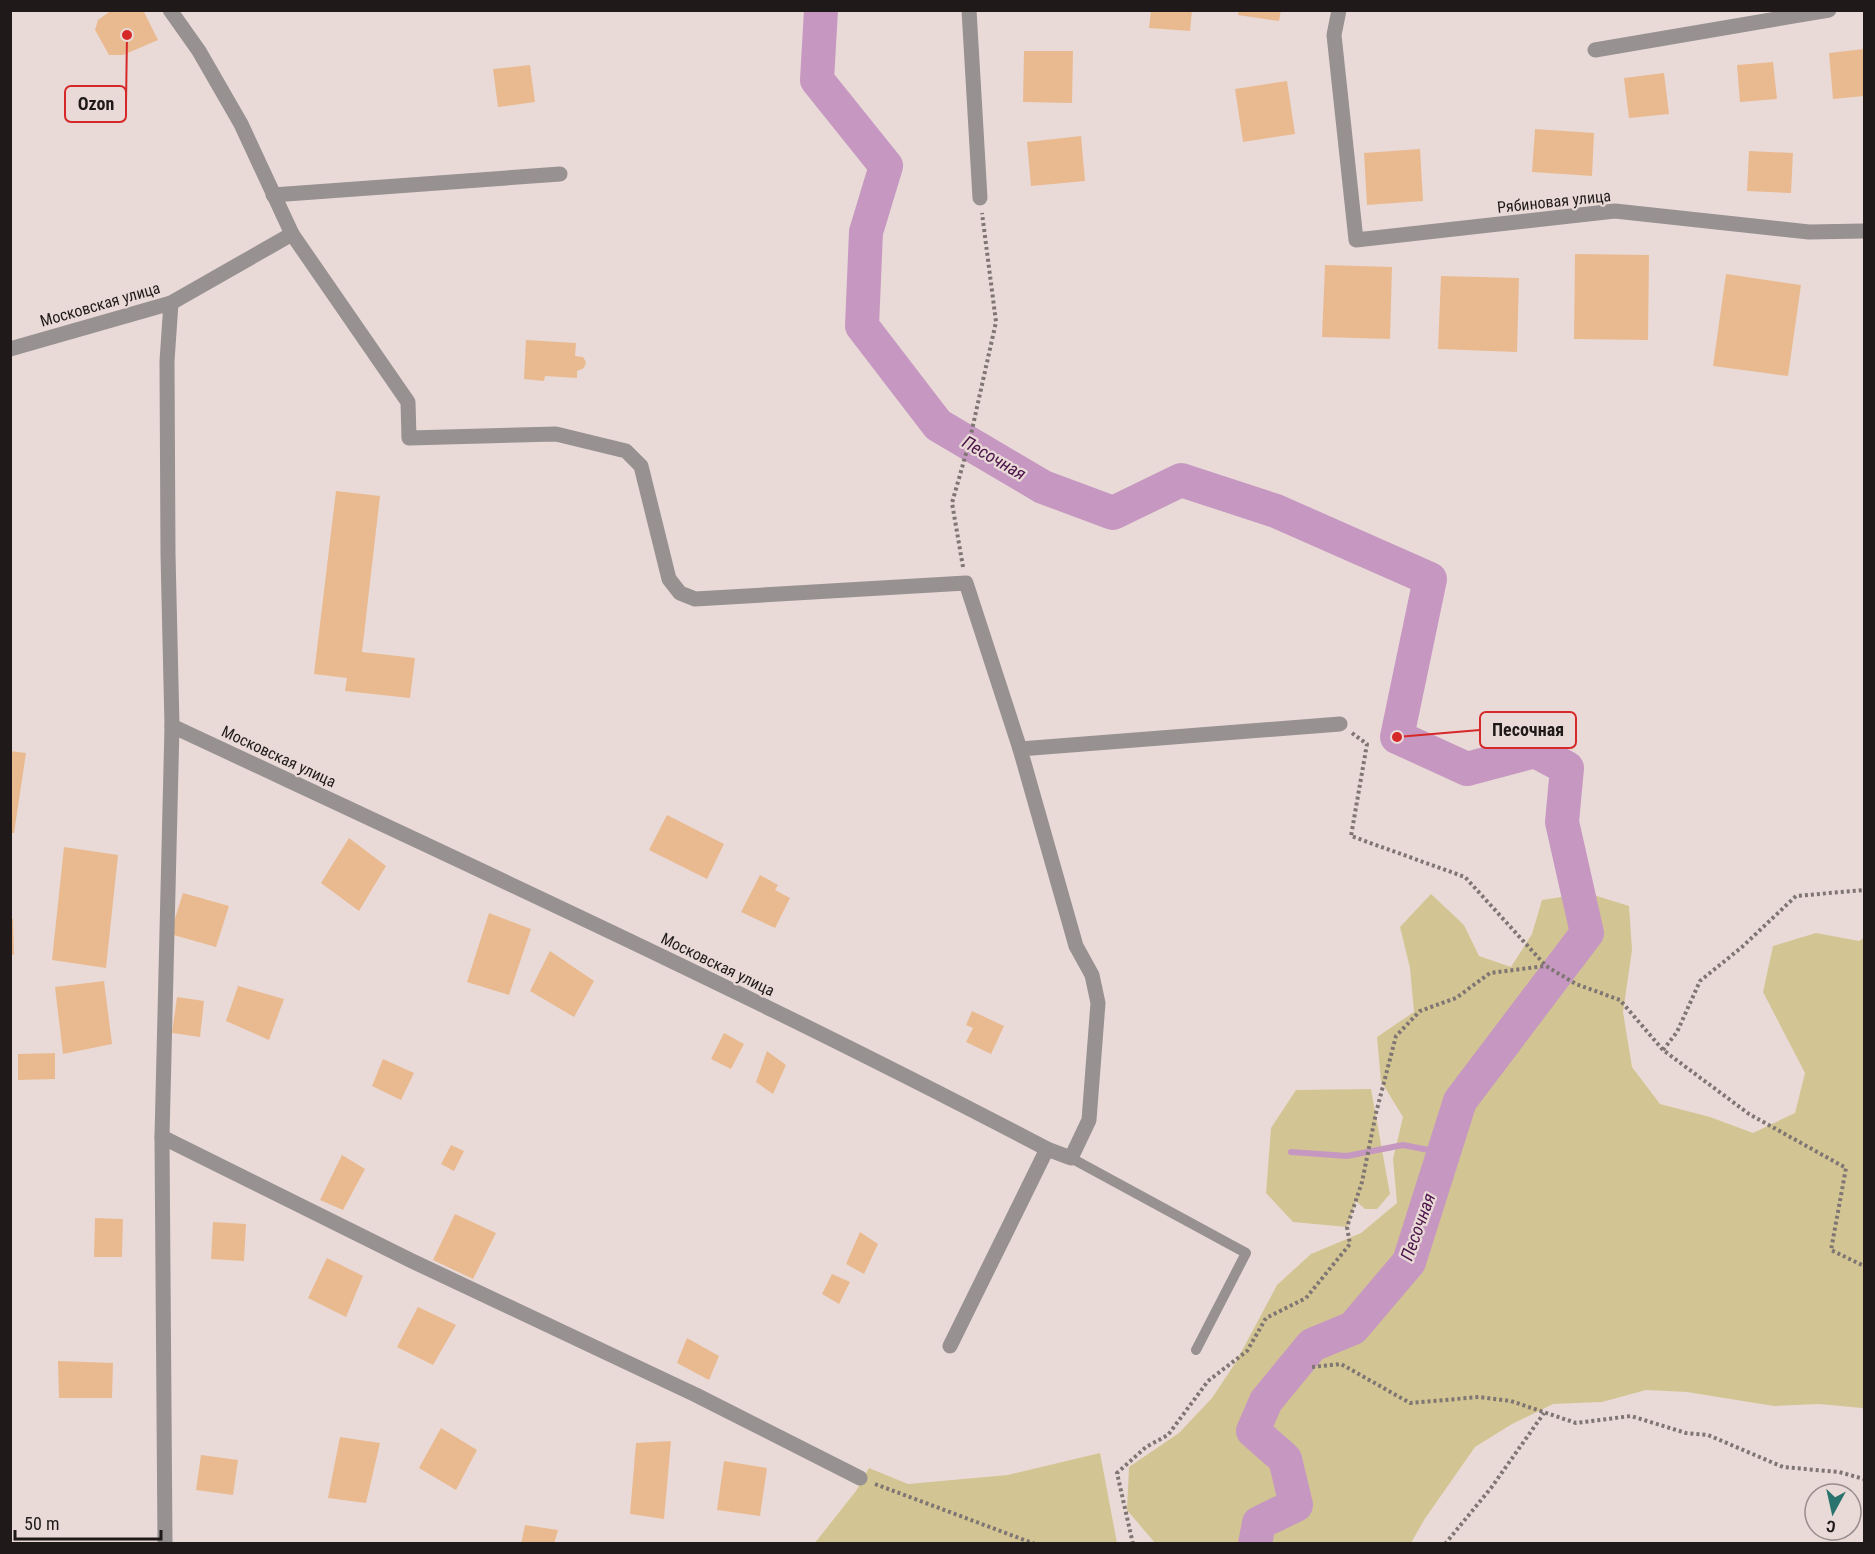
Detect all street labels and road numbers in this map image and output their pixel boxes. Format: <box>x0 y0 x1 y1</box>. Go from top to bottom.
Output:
street label: Рябиновая улица <box>1496 186 1612 217</box>
street label: Московская улица <box>38 278 162 331</box>
street label: Московская улица <box>219 722 339 791</box>
street label: Московская улица <box>658 929 778 1000</box>

